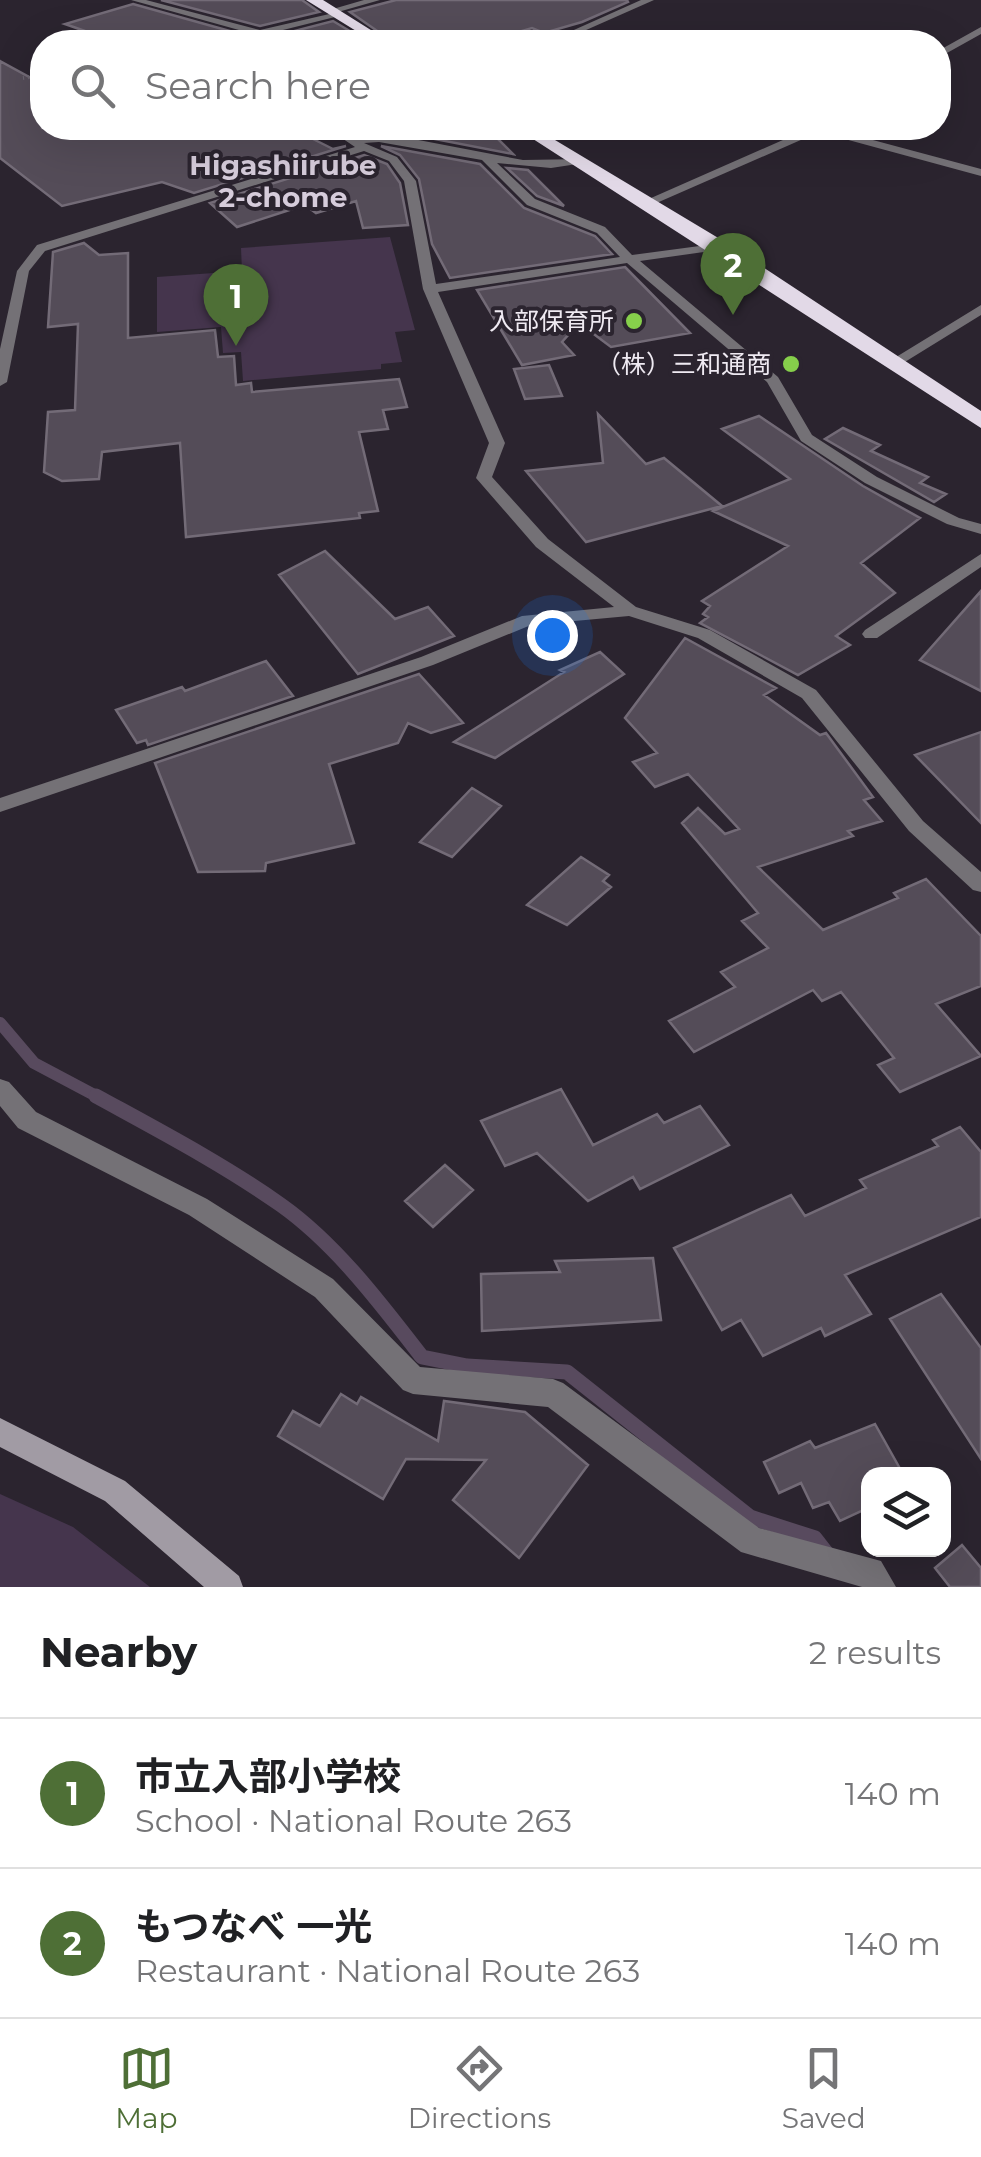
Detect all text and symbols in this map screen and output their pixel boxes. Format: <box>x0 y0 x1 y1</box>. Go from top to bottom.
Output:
search box <box>30 30 951 140</box>
icon: search <box>65 58 120 113</box>
text: Search here <box>145 62 371 109</box>
district label: Higashiirube 2-chome <box>189 148 377 214</box>
pin: 2 <box>700 232 766 315</box>
pin: 1 <box>204 264 268 346</box>
place label: 入部保育所 <box>489 306 614 336</box>
marker: 入部保育所 <box>623 310 645 332</box>
place label: （株）三和通商 <box>596 349 771 379</box>
marker: （株）三和通商 <box>780 353 802 375</box>
your location <box>527 610 578 661</box>
map controls <box>861 1467 951 1557</box>
button: layers <box>861 1467 951 1557</box>
text: Nearby <box>40 1626 197 1678</box>
text: 2 results <box>809 1633 941 1672</box>
text: 市立入部小学校 <box>135 1753 401 1800</box>
text: 1 <box>66 1774 79 1813</box>
text: 140 m <box>845 1774 941 1813</box>
text: School · National Route 263 <box>135 1801 572 1840</box>
text: もつなべ 一光 <box>135 1903 372 1950</box>
text: 2 <box>63 1924 82 1963</box>
text: 140 m <box>845 1924 941 1963</box>
text: Restaurant · National Route 263 <box>135 1951 640 1990</box>
tab: Map <box>115 2041 177 2135</box>
tab: Directions <box>408 2041 551 2135</box>
tab: Saved <box>782 2041 866 2135</box>

